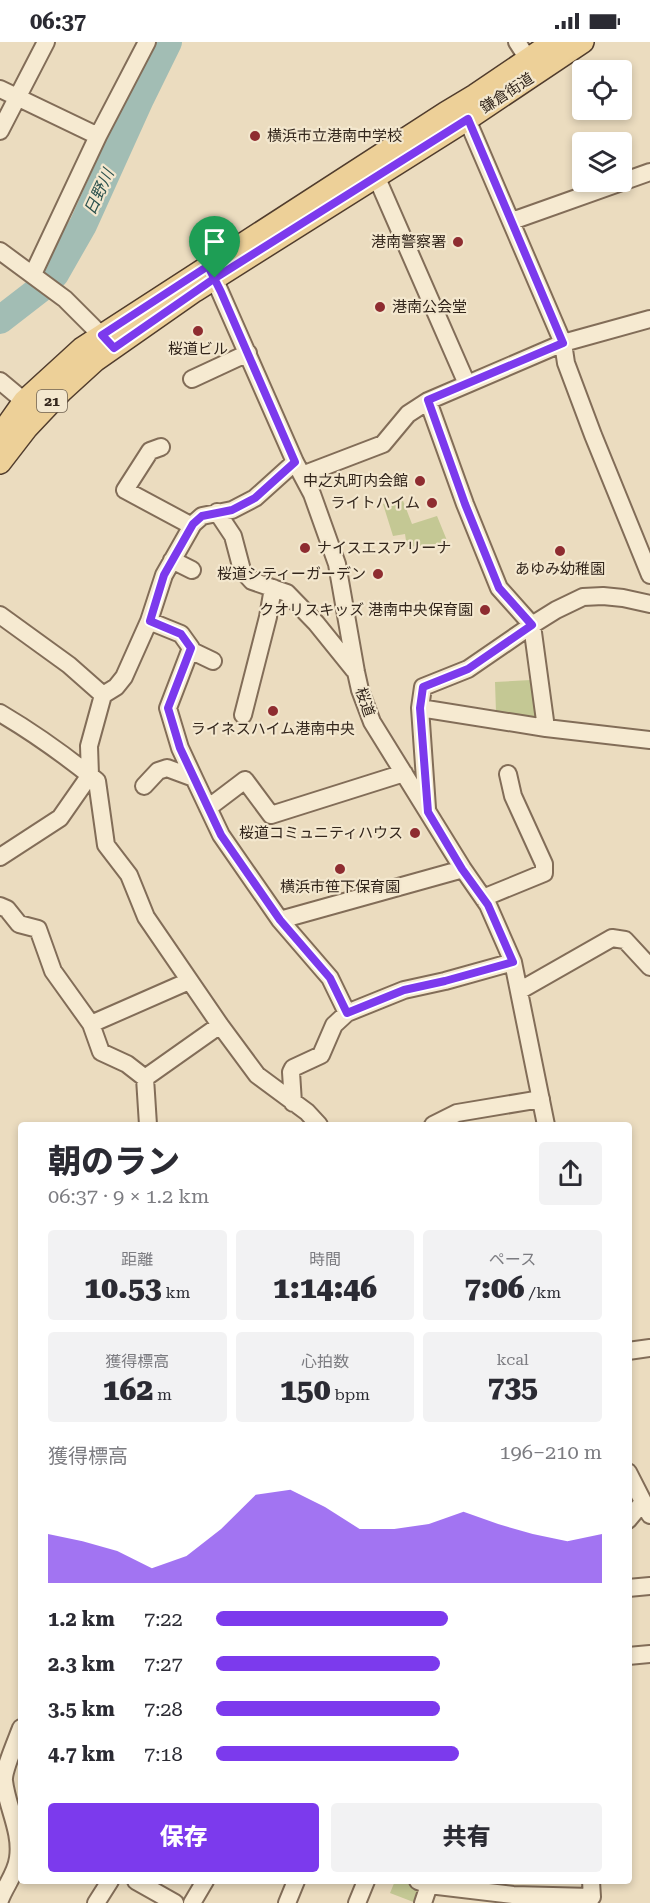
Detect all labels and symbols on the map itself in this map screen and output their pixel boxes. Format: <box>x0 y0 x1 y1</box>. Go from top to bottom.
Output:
street label: 鎌倉街道 <box>477 69 537 117</box>
place label: 横浜市立港南中学校 <box>267 127 402 145</box>
marker: 横浜市立港南中学校 <box>248 129 262 143</box>
water label: 日野川 <box>80 164 119 218</box>
pin <box>189 216 240 278</box>
place label: 港南警察署 <box>371 233 446 251</box>
marker: 港南警察署 <box>451 235 465 249</box>
place label: 港南公会堂 <box>392 298 467 316</box>
marker: 港南公会堂 <box>373 300 387 314</box>
marker: 桜道ビル <box>191 324 205 338</box>
place label: 桜道ビル <box>168 340 228 358</box>
road number: 21 <box>37 390 67 412</box>
place label: 中之丸町内会館 <box>303 472 408 490</box>
marker: 中之丸町内会館 <box>413 474 427 488</box>
place label: ライトハイム <box>331 494 420 512</box>
marker: ライトハイム <box>425 496 439 510</box>
place label: ナイスエスアリーナ <box>317 539 452 557</box>
marker: ナイスエスアリーナ <box>298 541 312 555</box>
marker: あゆみ幼稚園 <box>553 544 567 558</box>
place label: あゆみ幼稚園 <box>515 560 605 578</box>
place label: 桜道シティーガーデン <box>217 565 366 583</box>
marker: 桜道シティーガーデン <box>371 567 385 581</box>
place label: クオリスキッズ 港南中央保育園 <box>259 601 473 619</box>
marker: クオリスキッズ 港南中央保育園 <box>478 603 492 617</box>
street label: 桜道 <box>352 685 378 719</box>
marker: ライネスハイム港南中央 <box>266 704 280 718</box>
place label: ライネスハイム港南中央 <box>191 720 355 738</box>
place label: 桜道コミュニティハウス <box>239 824 403 842</box>
marker: 桜道コミュニティハウス <box>408 826 422 840</box>
marker: 横浜市笹下保育園 <box>333 862 347 876</box>
place label: 横浜市笹下保育園 <box>280 878 400 896</box>

